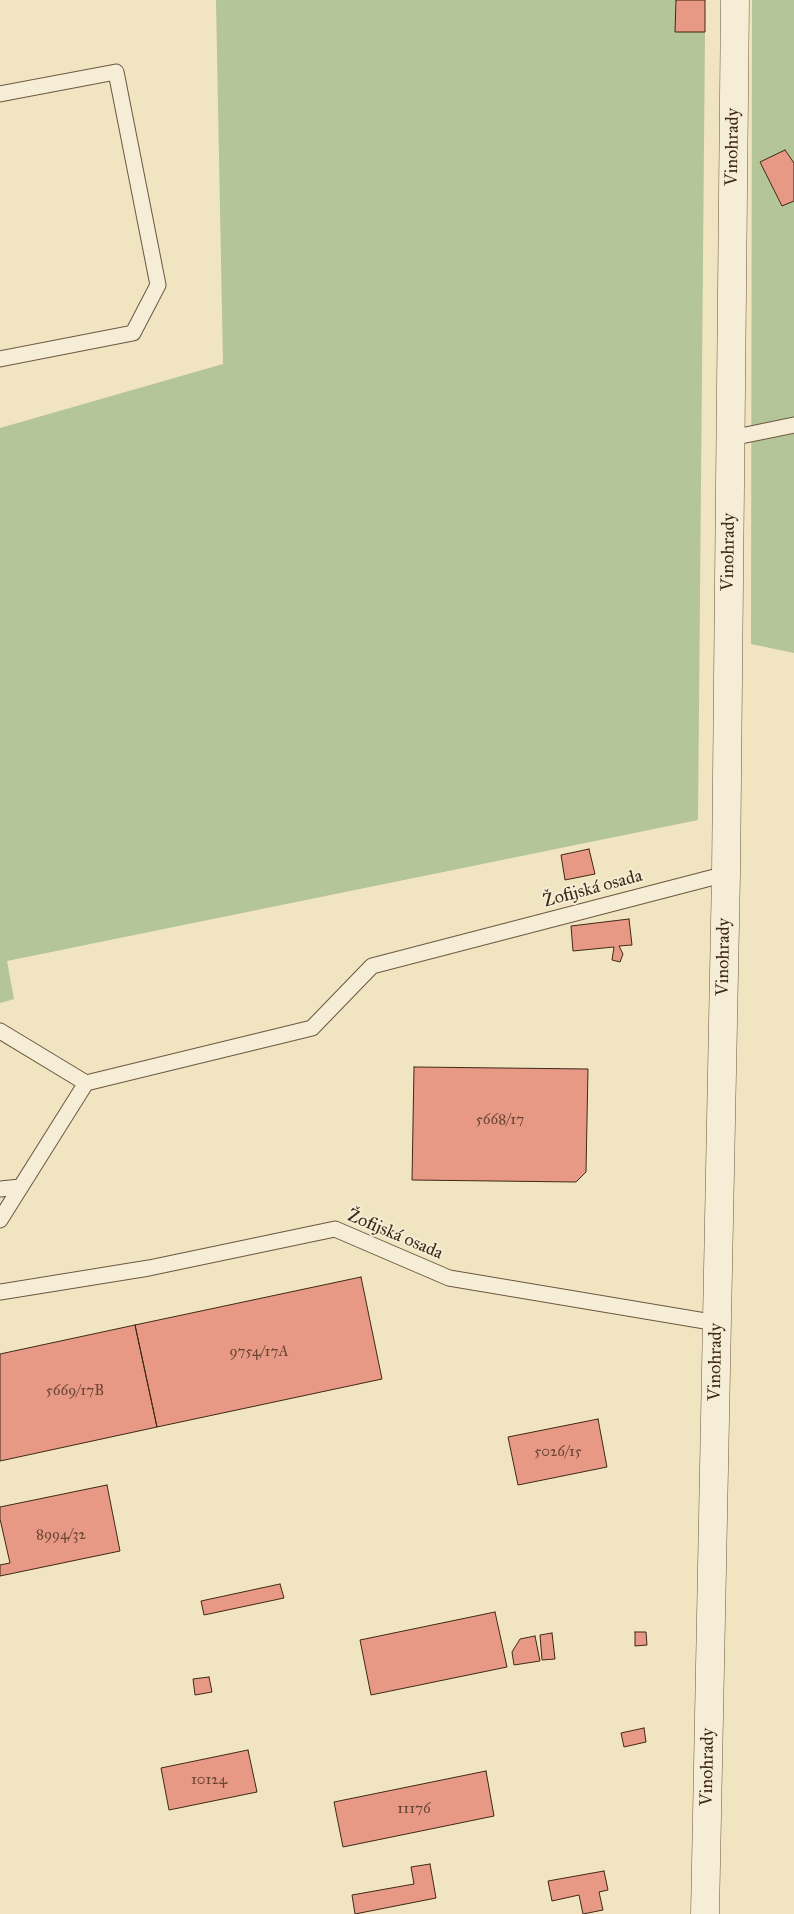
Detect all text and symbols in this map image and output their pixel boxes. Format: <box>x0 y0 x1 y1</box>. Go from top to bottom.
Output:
street label: Vinohrady <box>722 108 744 186</box>
street label: Vinohrady <box>718 513 740 591</box>
street label: Žofijská osada <box>541 865 645 913</box>
street label: Vinohrady <box>713 918 735 996</box>
house number: 5668/17 <box>476 1111 524 1129</box>
street label: Žofijská osada <box>344 1205 446 1265</box>
street label: Vinohrady <box>705 1323 727 1401</box>
house number: 9754/17A <box>229 1343 289 1361</box>
house number: 5669/17B <box>46 1382 104 1400</box>
house number: 5026/15 <box>534 1443 582 1461</box>
house number: 8994/32 <box>36 1526 86 1544</box>
street label: Vinohrady <box>697 1728 719 1806</box>
house number: 10124 <box>191 1771 227 1789</box>
house number: 11176 <box>397 1800 431 1818</box>

